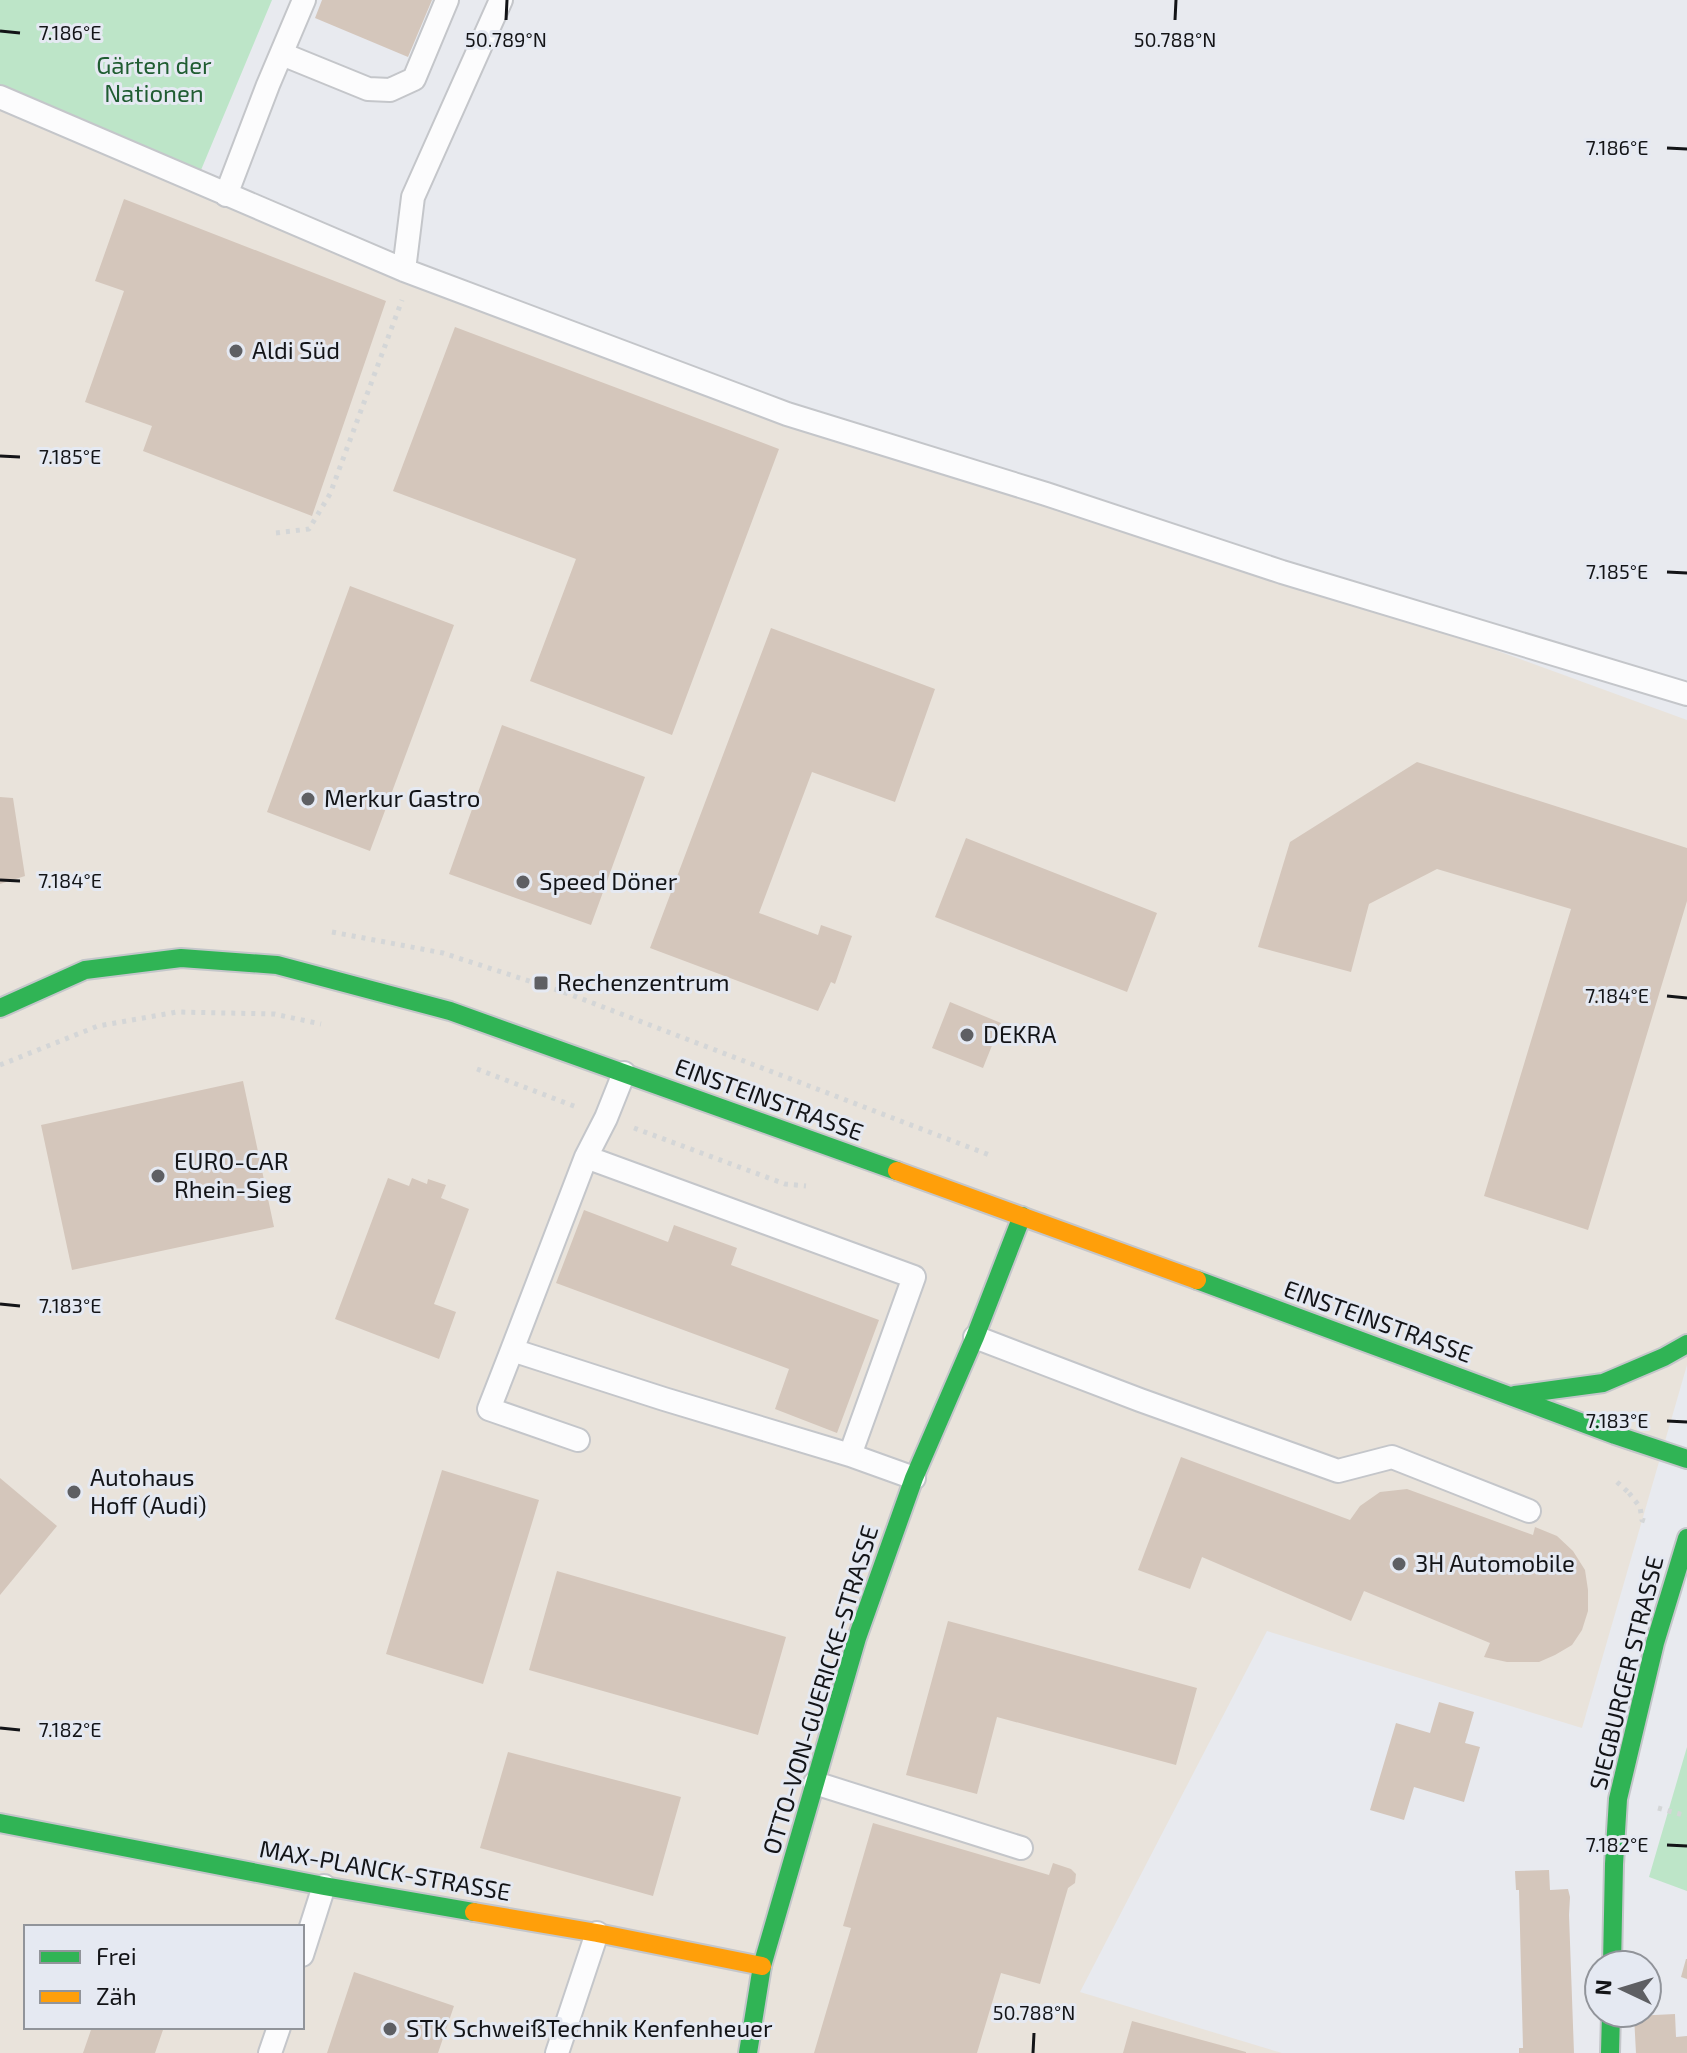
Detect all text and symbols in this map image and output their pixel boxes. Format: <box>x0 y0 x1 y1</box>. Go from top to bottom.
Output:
text: 7.186°E <box>38 20 102 44</box>
text: 50.789°N <box>465 27 547 51</box>
text: 50.788°N <box>1134 27 1216 51</box>
park label: Gärten der Nationen <box>96 50 212 107</box>
text: 7.186°E <box>1585 135 1649 159</box>
place label: Aldi Süd <box>252 335 340 364</box>
marker: Aldi Süd <box>227 342 245 360</box>
text: 7.185°E <box>39 444 101 468</box>
text: 7.185°E <box>1586 559 1648 583</box>
place label: Merkur Gastro <box>324 783 480 812</box>
marker: Merkur Gastro <box>299 790 317 808</box>
place label: Speed Döner <box>539 866 678 895</box>
text: 7.184°E <box>38 868 102 892</box>
marker: Speed Döner <box>514 873 532 891</box>
place label: Rechenzentrum <box>557 967 730 996</box>
marker: Rechenzentrum <box>532 974 550 992</box>
text: 7.184°E <box>1585 983 1649 1007</box>
place label: DEKRA <box>983 1019 1056 1048</box>
marker: DEKRA <box>958 1026 976 1044</box>
street label: EINSTEINSTRASSE <box>671 1051 868 1146</box>
place label: EURO-CAR Rhein-Sieg <box>174 1146 292 1203</box>
marker: EURO-CAR Rhein-Sieg <box>149 1167 167 1185</box>
street label: EINSTEINSTRASSE <box>1280 1273 1477 1368</box>
text: 7.183°E <box>39 1293 101 1317</box>
text: 7.183°E <box>1586 1408 1648 1432</box>
place label: Autohaus Hoff (Audi) <box>90 1462 207 1519</box>
marker: Autohaus Hoff (Audi) <box>65 1483 83 1501</box>
street label: OTTO-VON-GUERICKE-STRASSE <box>756 1522 883 1858</box>
place label: 3H Automobile <box>1415 1548 1575 1577</box>
street label: SIEGBURGER STRASSE <box>1582 1553 1669 1793</box>
marker: 3H Automobile <box>1390 1555 1408 1573</box>
text: 7.182°E <box>39 1717 101 1741</box>
text: 7.182°E <box>1586 1832 1648 1856</box>
street label: MAX-PLANCK-STRASSE <box>257 1833 513 1906</box>
legend <box>24 1925 304 2029</box>
text: Frei <box>96 1941 137 1970</box>
north arrow <box>1583 1949 1663 2029</box>
text: N <box>1589 1979 1616 1996</box>
text: Zäh <box>96 1981 137 2010</box>
text: 50.788°N <box>993 2000 1075 2024</box>
place label: STK SchweißTechnik Kenfenheuer <box>406 2013 773 2042</box>
marker: STK SchweißTechnik Kenfenheuer <box>381 2020 399 2038</box>

